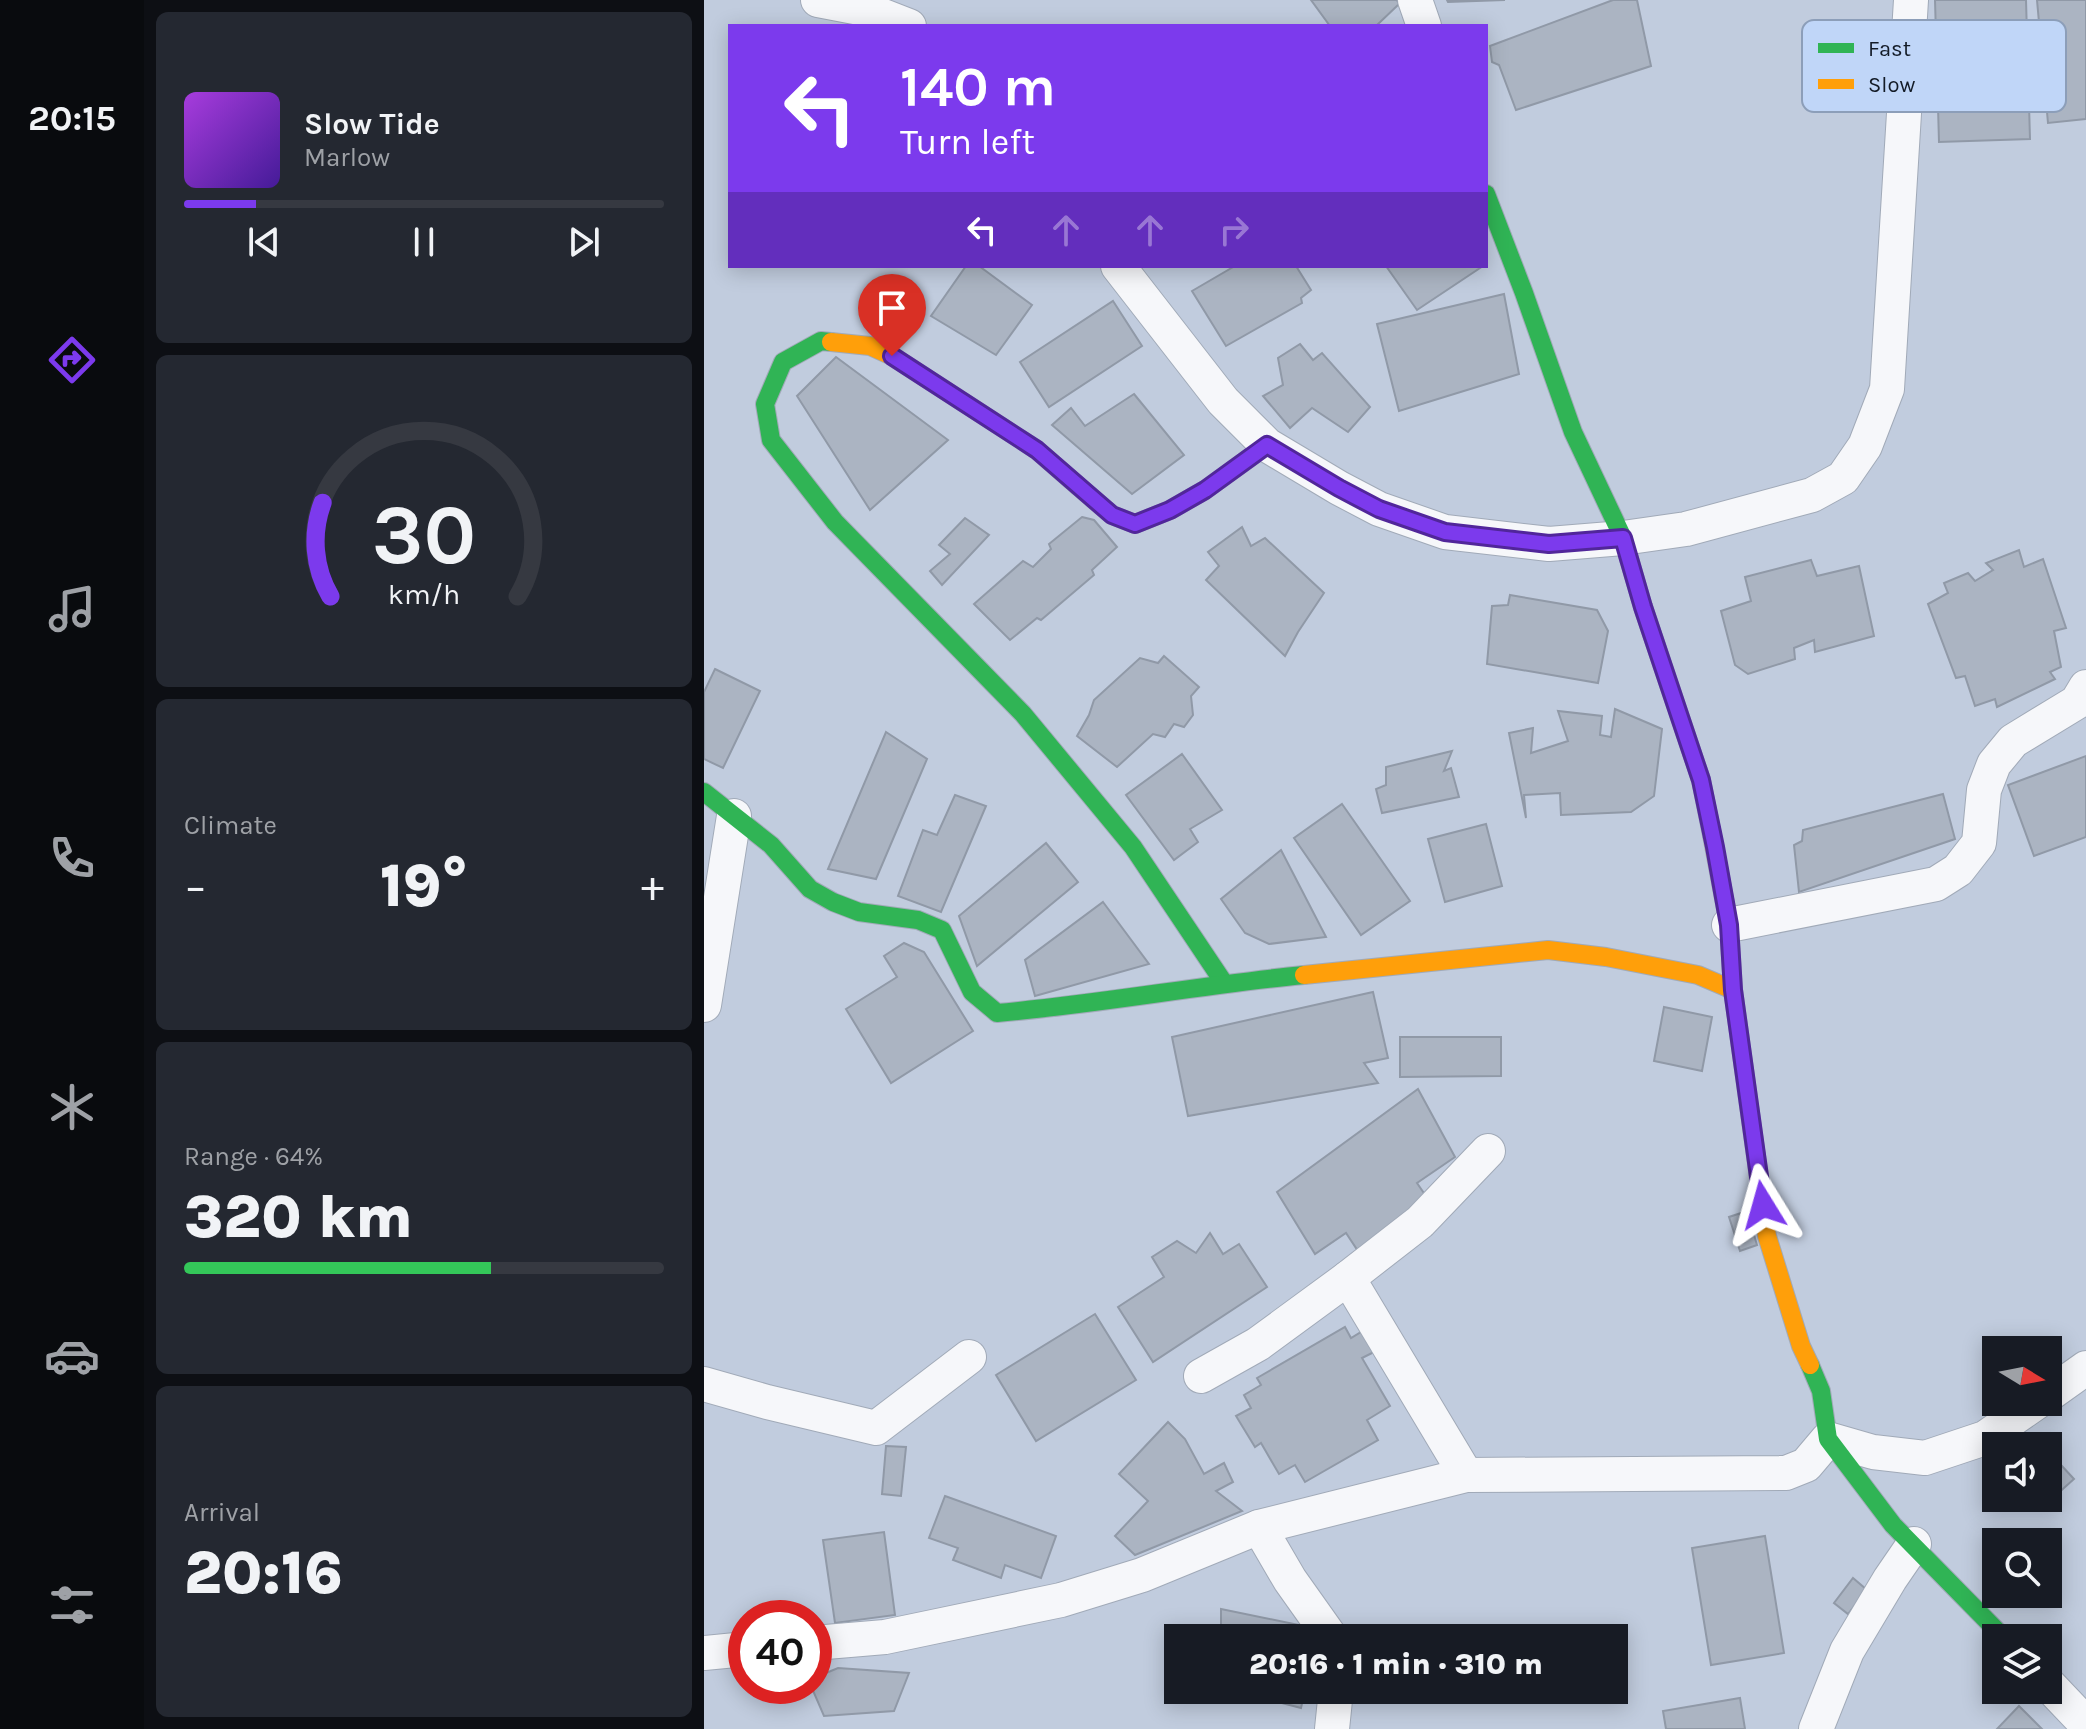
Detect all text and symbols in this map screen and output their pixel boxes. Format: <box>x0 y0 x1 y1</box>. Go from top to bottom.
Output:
legend <box>1802 20 2066 112</box>
text: Fast <box>1868 36 1911 62</box>
text: 140 m <box>900 54 1056 119</box>
icon: left <box>768 56 872 160</box>
text: Slow <box>1868 72 1915 98</box>
text: 20:15 <box>28 97 116 139</box>
text: Slow Tide <box>304 106 440 142</box>
text: Turn left <box>900 121 1035 163</box>
text: Marlow <box>304 142 390 173</box>
icon: left <box>960 208 1004 252</box>
icon: ahead <box>1044 208 1088 252</box>
icon: ahead <box>1128 208 1172 252</box>
icon: right <box>1212 208 1256 252</box>
icon: previous <box>242 220 286 264</box>
icon: pause <box>402 220 446 264</box>
icon: next <box>562 220 606 264</box>
pin <box>858 274 926 356</box>
icon: arrive <box>870 286 914 330</box>
icon: directions <box>44 332 100 388</box>
text: 30 <box>372 487 476 584</box>
text: km/h <box>388 578 460 611</box>
icon: music <box>44 581 100 637</box>
text: Climate <box>184 810 277 841</box>
icon: phone <box>44 830 100 886</box>
text: 19° <box>380 851 468 921</box>
text: − <box>184 861 207 912</box>
text: + <box>641 861 664 912</box>
icon: climate <box>44 1079 100 1135</box>
text: Range · 64% <box>184 1141 323 1172</box>
position arrow <box>1721 1163 1805 1247</box>
text: 320 km <box>184 1182 413 1252</box>
icon: car <box>44 1328 100 1384</box>
north arrow <box>1982 1336 2062 1416</box>
map controls <box>1982 1336 2062 1704</box>
button: sound <box>1982 1432 2062 1512</box>
text: Arrival <box>184 1497 260 1528</box>
button: search <box>1982 1528 2062 1608</box>
text: 20:16 <box>184 1538 343 1608</box>
icon: filters <box>44 1577 100 1633</box>
speed limit sign: 40 <box>728 1600 832 1704</box>
button: layers <box>1982 1624 2062 1704</box>
text: 20:16 · 1 min · 310 m <box>1249 1646 1543 1682</box>

